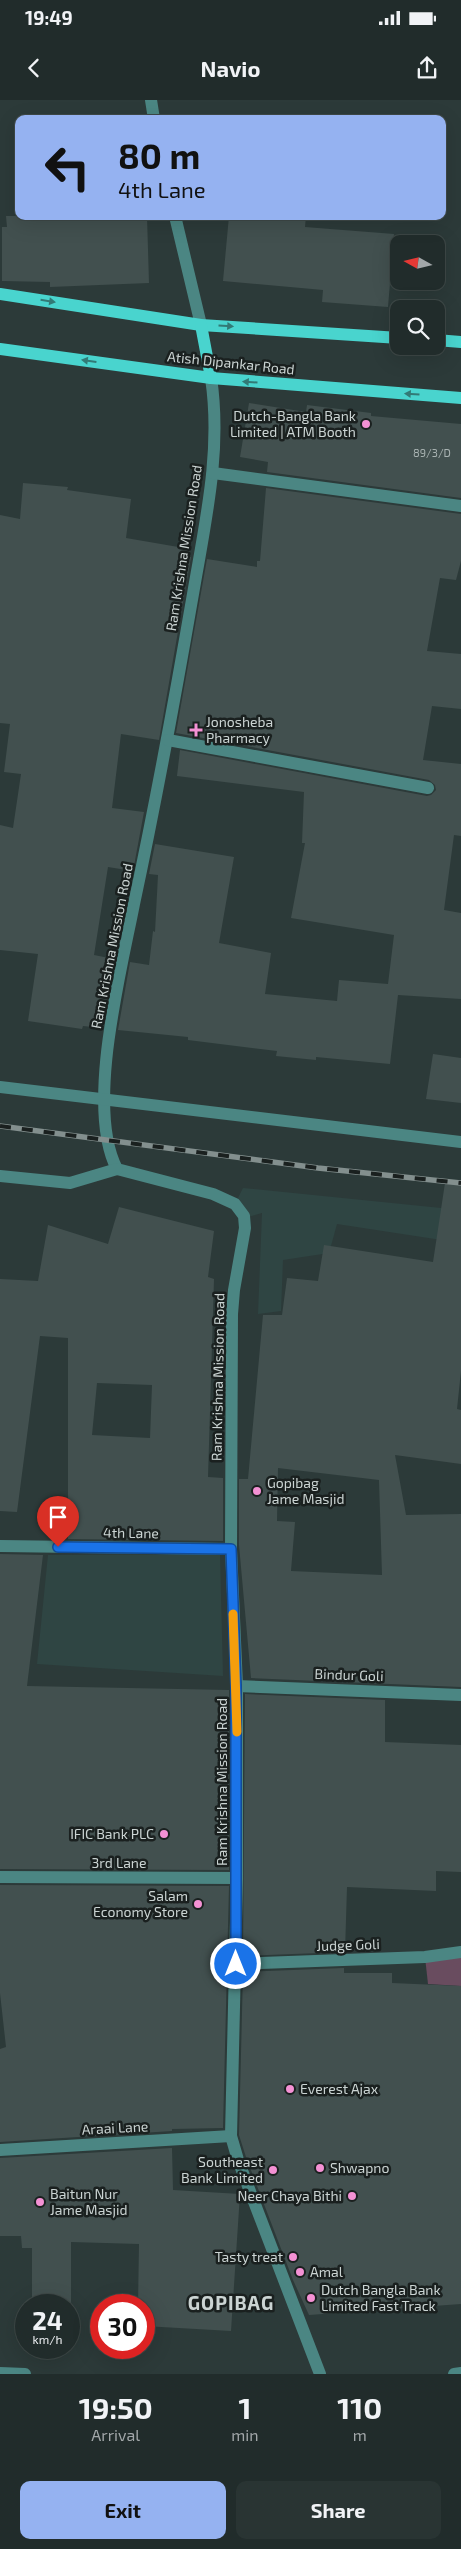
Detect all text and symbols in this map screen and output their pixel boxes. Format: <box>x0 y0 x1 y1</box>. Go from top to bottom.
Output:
text: 19:49 <box>25 6 73 29</box>
icon: back <box>20 54 48 82</box>
icon: share <box>413 54 441 82</box>
text: Navio <box>201 55 260 81</box>
text: 80 m <box>118 134 200 176</box>
icon: left <box>35 135 100 200</box>
text: 4th Lane <box>118 176 206 202</box>
north arrow <box>390 235 445 290</box>
map controls <box>390 235 445 355</box>
one-way arrow <box>41 298 57 306</box>
button: search <box>390 300 445 355</box>
one-way arrow <box>219 323 235 331</box>
street label: Atish Dipankar Road <box>167 347 296 378</box>
one-way arrow <box>81 357 97 365</box>
one-way arrow <box>242 377 258 385</box>
one-way arrow <box>404 390 420 398</box>
place label: Dutch-Bangla Bank Limited | ATM Booth <box>230 407 356 440</box>
marker: Dutch-Bangla Bank Limited | ATM Booth <box>360 418 372 430</box>
house number: 89/3/D <box>413 446 451 459</box>
street label: Ram Krishna Mission Road <box>162 464 205 632</box>
place label: Jonosheba Pharmacy <box>206 713 273 746</box>
marker: Jonosheba Pharmacy <box>190 724 202 736</box>
street label: Ram Krishna Mission Road <box>87 862 136 1030</box>
street label: Ram Krishna Mission Road <box>208 1293 227 1461</box>
place label: Gopibag Jame Masjid <box>267 1474 344 1507</box>
marker: Gopibag Jame Masjid <box>251 1485 263 1497</box>
pin <box>37 1496 79 1547</box>
icon: arrive <box>44 1503 72 1531</box>
street label: 4th Lane <box>103 1524 159 1541</box>
street label: Bindur Goli <box>314 1665 384 1684</box>
street label: Ram Krishna Mission Road <box>213 1698 230 1866</box>
place label: IFIC Bank PLC <box>70 1825 154 1842</box>
marker: IFIC Bank PLC <box>158 1828 170 1840</box>
street label: 3rd Lane <box>92 1854 146 1871</box>
place label: Salam Economy Store <box>93 1887 188 1920</box>
marker: Salam Economy Store <box>192 1898 204 1910</box>
street label: Judge Goli <box>316 1935 380 1954</box>
position arrow <box>209 1937 261 1989</box>
place label: Everest Ajax <box>300 2080 379 2097</box>
marker: Everest Ajax <box>284 2083 296 2095</box>
street label: Araai Lane <box>81 2117 149 2138</box>
place label: Southeast Bank Limited <box>181 2153 263 2186</box>
place label: Shwapno <box>330 2159 389 2176</box>
marker: Shwapno <box>314 2162 326 2174</box>
marker: Southeast Bank Limited <box>267 2164 279 2176</box>
place label: Baitun Nur Jame Masjid <box>50 2185 127 2218</box>
place label: Neer Chaya Bithi <box>238 2187 342 2204</box>
marker: Neer Chaya Bithi <box>346 2190 358 2202</box>
marker: Baitun Nur Jame Masjid <box>34 2196 46 2208</box>
place label: Tasty treat <box>215 2248 283 2265</box>
marker: Tasty treat <box>287 2251 299 2263</box>
place label: Amal <box>310 2263 344 2280</box>
marker: Amal <box>294 2266 306 2278</box>
place label: Dutch Bangla Bank Limited Fast Track <box>321 2281 441 2314</box>
district label: GOPIBAG <box>188 2291 274 2314</box>
marker: Dutch Bangla Bank Limited Fast Track <box>305 2292 317 2304</box>
speed limit sign: 30 <box>90 2294 155 2359</box>
text: 24 <box>32 2305 63 2335</box>
text: km/h <box>33 2332 62 2346</box>
text: 19:50 <box>79 2389 153 2425</box>
text: 1 <box>239 2389 251 2425</box>
text: 110 <box>337 2389 382 2425</box>
text: Arrival <box>91 2425 140 2444</box>
text: min <box>231 2425 259 2444</box>
text: m <box>353 2425 367 2444</box>
button: Exit <box>20 2481 226 2539</box>
button: Share <box>236 2481 441 2539</box>

